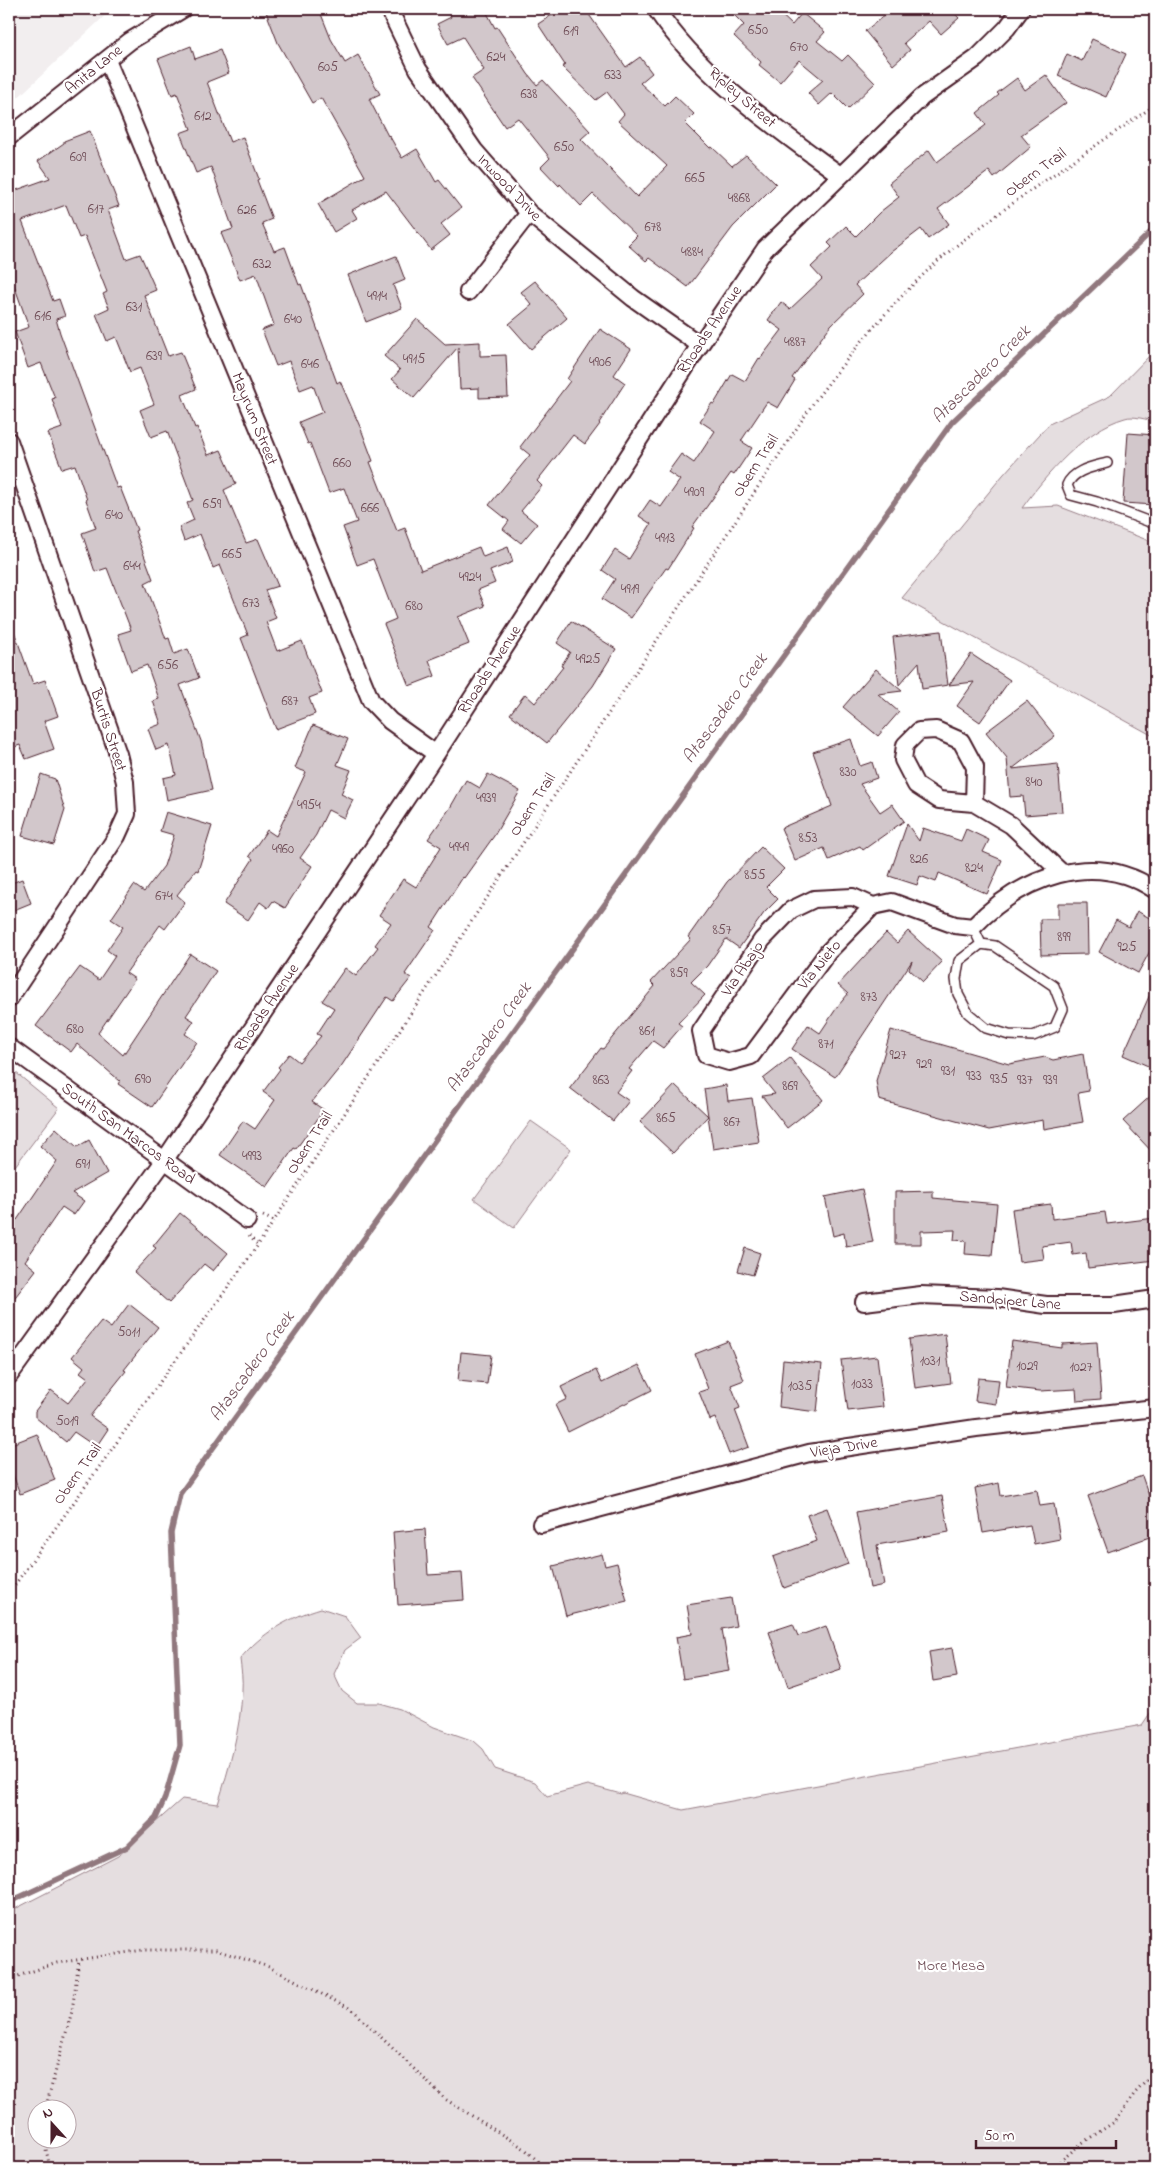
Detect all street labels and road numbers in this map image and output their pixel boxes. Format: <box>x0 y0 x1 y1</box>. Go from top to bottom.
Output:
street label: Anita Lane <box>60 39 129 101</box>
street label: Ripley Street <box>703 62 782 135</box>
street label: Obern Trail <box>1000 142 1072 204</box>
street label: Inwood Drive <box>471 149 547 228</box>
street label: Rhoads Avenue <box>671 280 749 379</box>
street label: Mayrum Street <box>225 369 284 470</box>
street label: Obern Trail <box>727 429 786 502</box>
street label: Rhoads Avenue <box>452 620 528 719</box>
street label: Burtis Street <box>83 685 133 775</box>
street label: Obern Trail <box>504 768 563 841</box>
street label: Via Nieto <box>792 935 848 996</box>
street label: Via Abajo <box>715 936 770 1002</box>
street label: Rhoads Avenue <box>228 958 306 1057</box>
street label: South San Marcos Road <box>56 1077 200 1191</box>
street label: Obern Trail <box>281 1106 340 1179</box>
street label: Sandpiper Lane <box>958 1285 1063 1317</box>
street label: Vieja Drive <box>808 1431 880 1465</box>
street label: Obern Trail <box>47 1438 109 1510</box>

